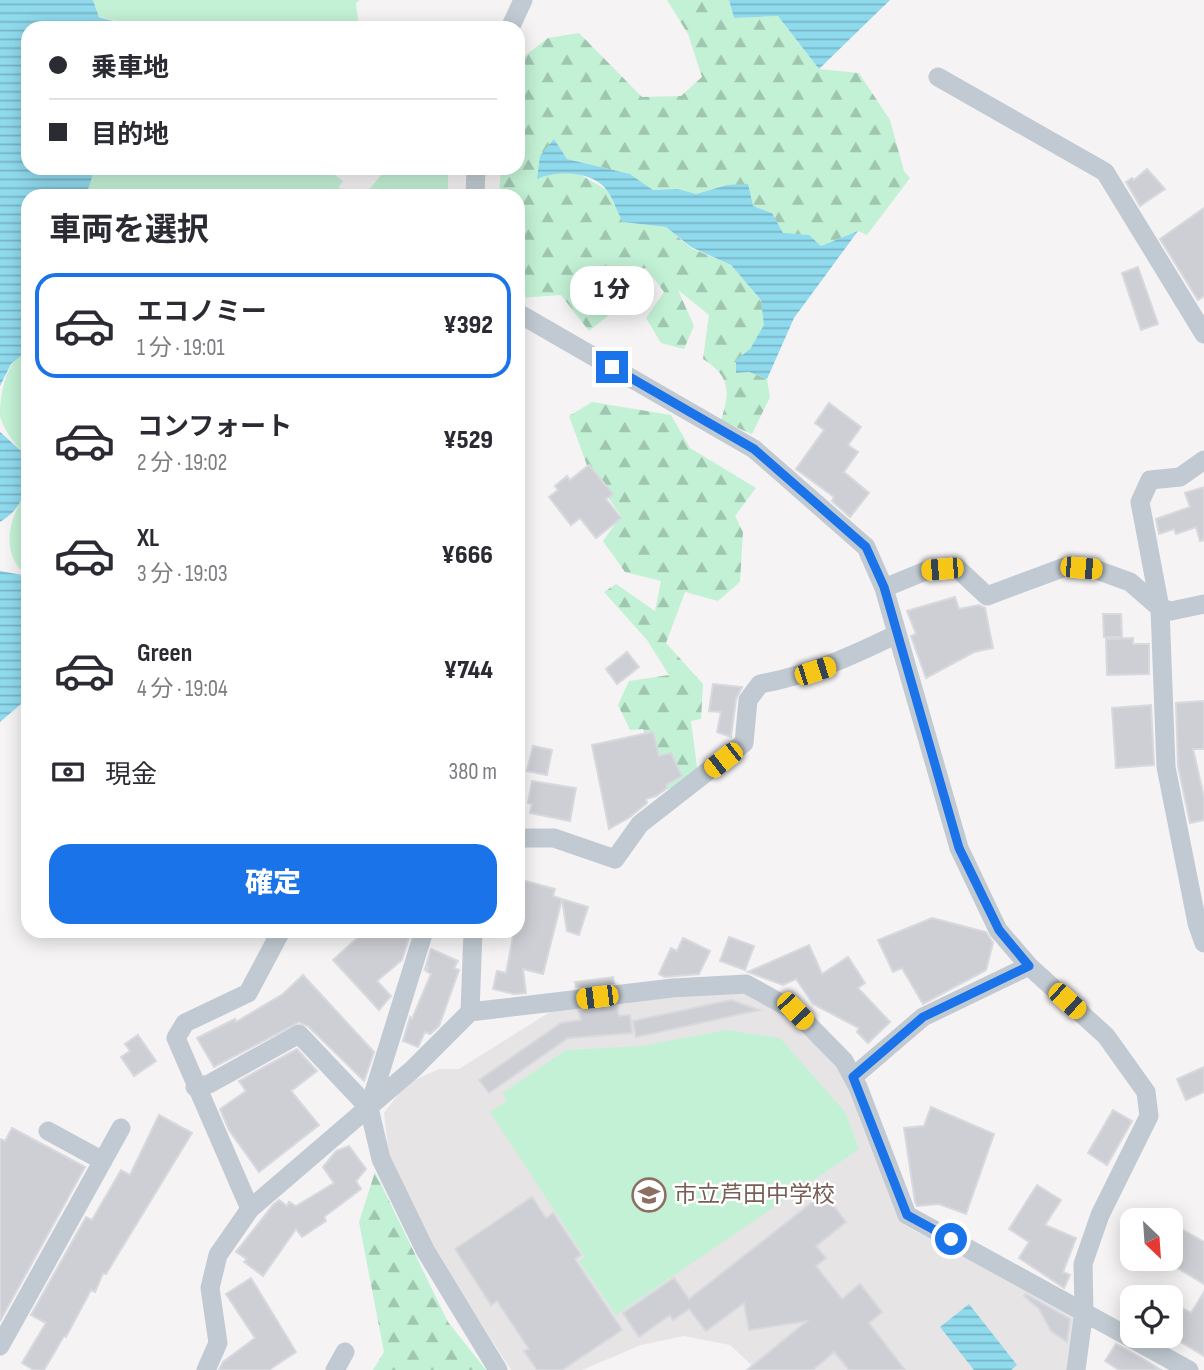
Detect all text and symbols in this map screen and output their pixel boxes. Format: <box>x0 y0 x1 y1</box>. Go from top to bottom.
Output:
text: 乗車地 <box>91 53 169 84</box>
text: 目的地 <box>91 120 169 151</box>
text: 車両を選択 <box>49 211 209 250</box>
callout: 1 分 <box>570 266 654 314</box>
text: 1 分 <box>594 276 630 304</box>
icon: car <box>53 294 116 357</box>
text: エコノミー <box>137 297 267 328</box>
text: ¥392 <box>443 310 493 341</box>
text: 1 分 · 19:01 <box>137 334 224 362</box>
route end <box>596 351 628 383</box>
icon: car <box>53 409 116 472</box>
text: コンフォート <box>137 412 292 443</box>
text: ¥529 <box>443 425 493 456</box>
text: 2 分 · 19:02 <box>137 449 227 477</box>
text: XL <box>137 523 159 554</box>
icon: car <box>53 524 116 587</box>
text: ¥666 <box>442 540 493 571</box>
car <box>1060 556 1103 580</box>
car <box>921 557 964 581</box>
text: 3 分 · 19:03 <box>137 560 228 588</box>
text: Green <box>137 638 192 669</box>
icon: car <box>53 639 116 702</box>
text: ¥744 <box>444 655 493 686</box>
car <box>792 655 839 687</box>
text: 4 分 · 19:04 <box>137 675 228 703</box>
car <box>700 739 747 781</box>
icon: cash <box>49 753 87 791</box>
text: 380 m <box>449 758 497 786</box>
text: 現金 <box>105 760 157 791</box>
button: 確定 <box>49 844 497 924</box>
car <box>1045 979 1090 1023</box>
car <box>575 984 620 1010</box>
car <box>773 989 818 1033</box>
school or university icon: 市立芦田中学校 <box>630 1176 668 1214</box>
place label: 市立芦田中学校 <box>674 1181 835 1209</box>
north arrow <box>1120 1208 1183 1270</box>
map controls <box>1120 1208 1183 1348</box>
route start <box>935 1223 967 1255</box>
button: locate <box>1120 1285 1183 1348</box>

